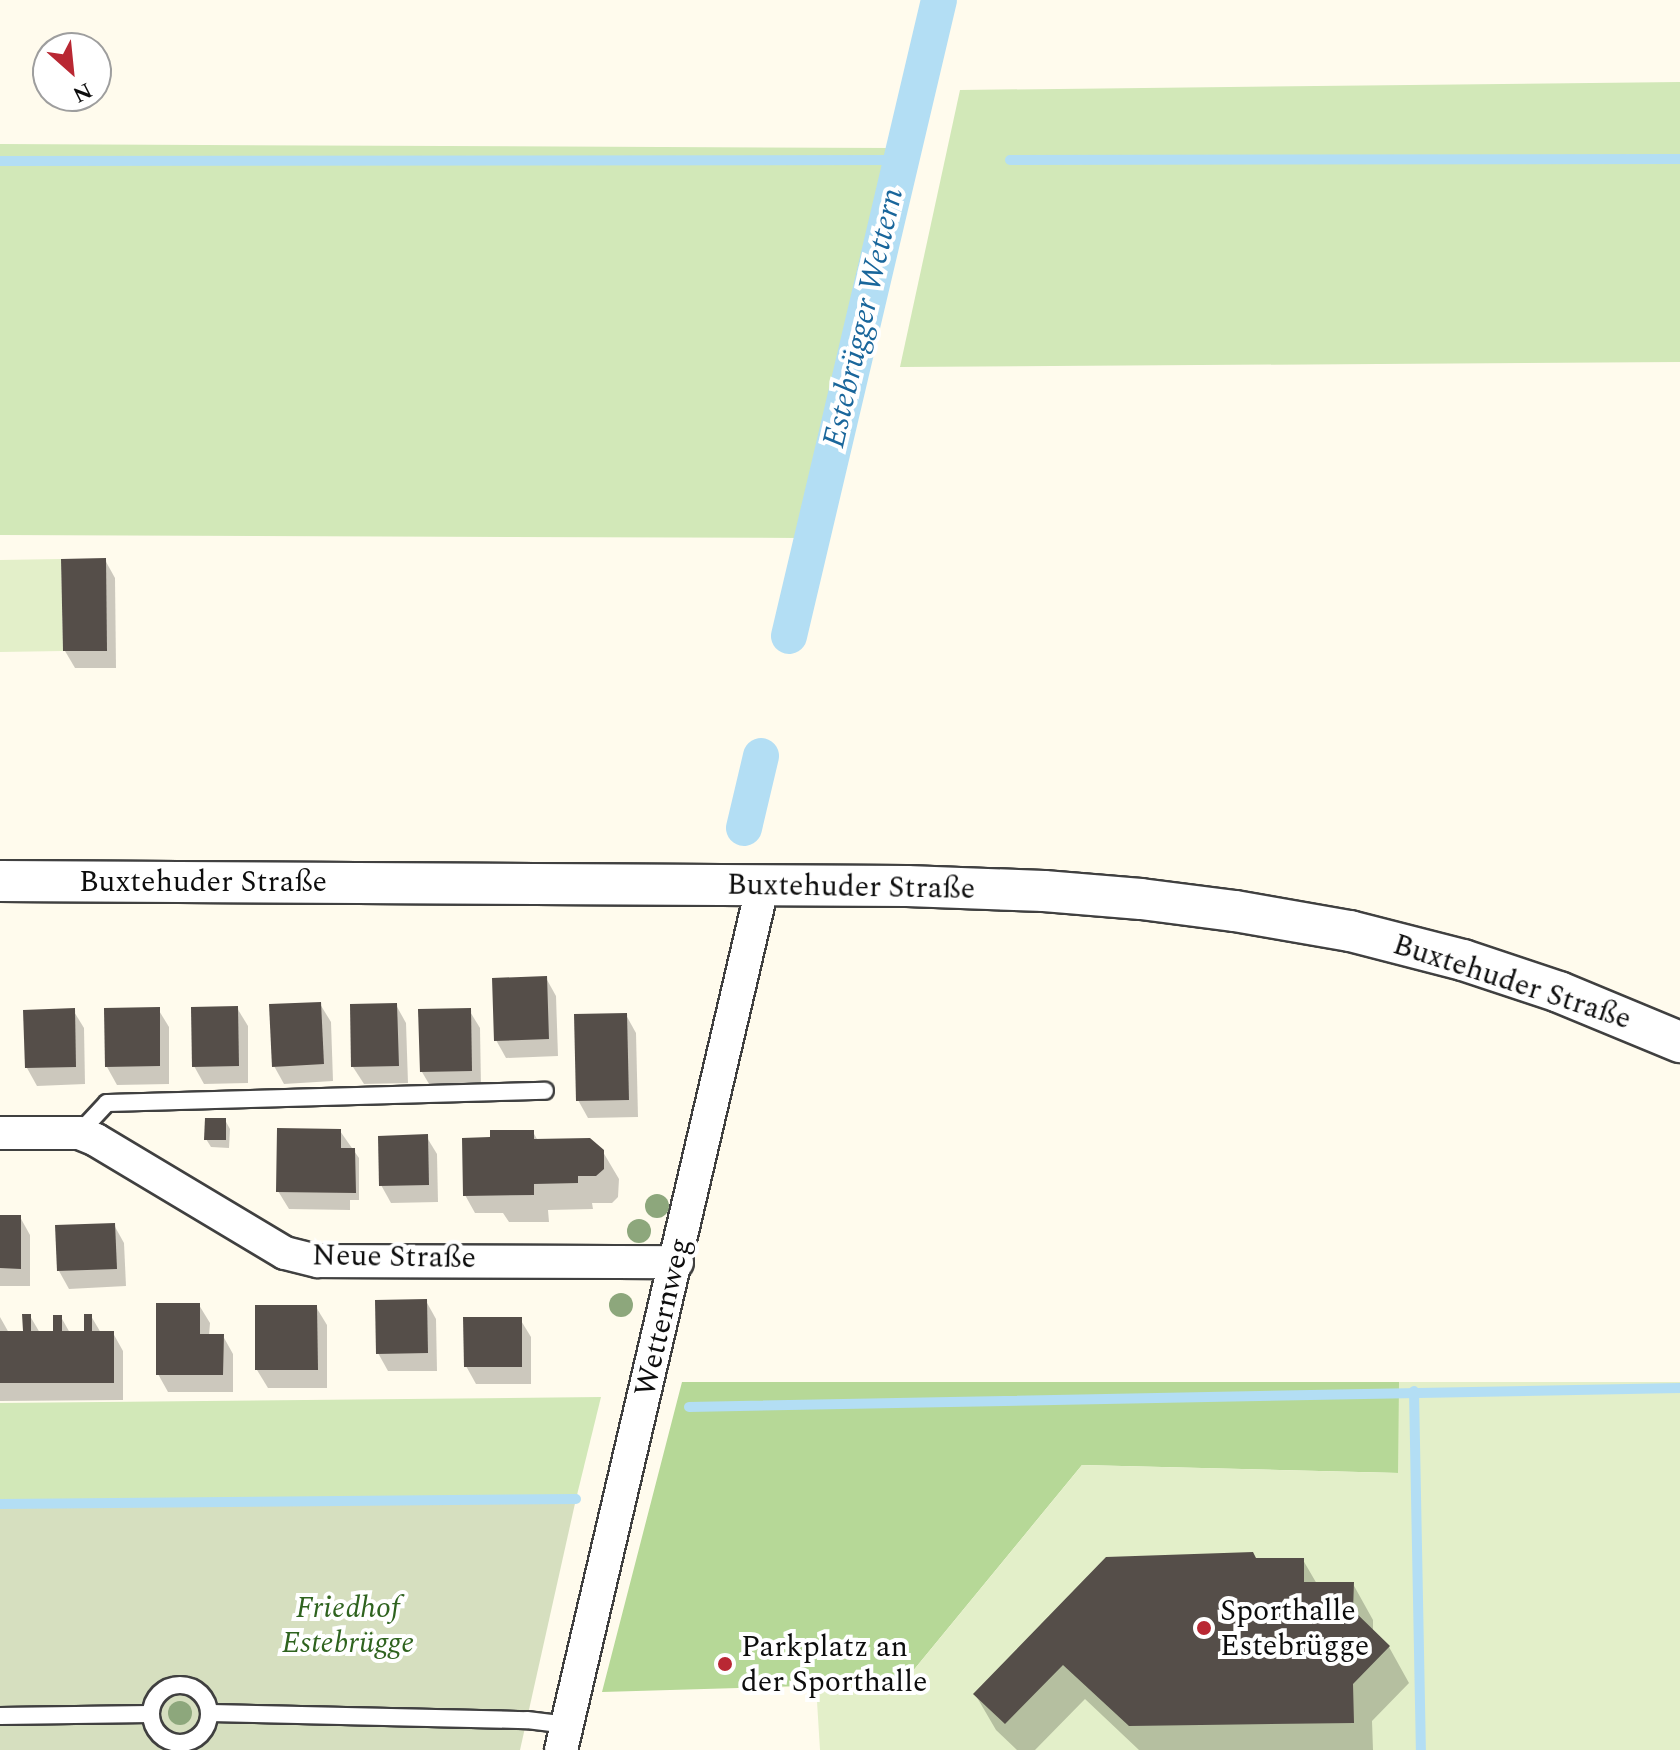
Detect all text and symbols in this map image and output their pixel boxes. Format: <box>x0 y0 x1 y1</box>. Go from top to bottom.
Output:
north arrow <box>32 32 112 112</box>
text: N <box>67 73 98 111</box>
water label: Estebrügger Wettern <box>815 184 913 452</box>
street label: Buxtehuder Straße <box>79 864 327 900</box>
street label: Buxtehuder Straße <box>727 867 975 907</box>
street label: Buxtehuder Straße <box>1388 927 1636 1037</box>
street label: Wetternweg <box>627 1234 699 1400</box>
street label: Neue Straße <box>312 1238 476 1276</box>
park label: Friedhof Estebrügge <box>282 1590 414 1660</box>
place label: Sporthalle Estebrügge <box>1220 1593 1369 1664</box>
marker: Sporthalle Estebrügge <box>1195 1619 1213 1637</box>
place label: Parkplatz an der Sporthalle <box>741 1629 928 1700</box>
marker: Parkplatz an der Sporthalle <box>716 1655 734 1673</box>

